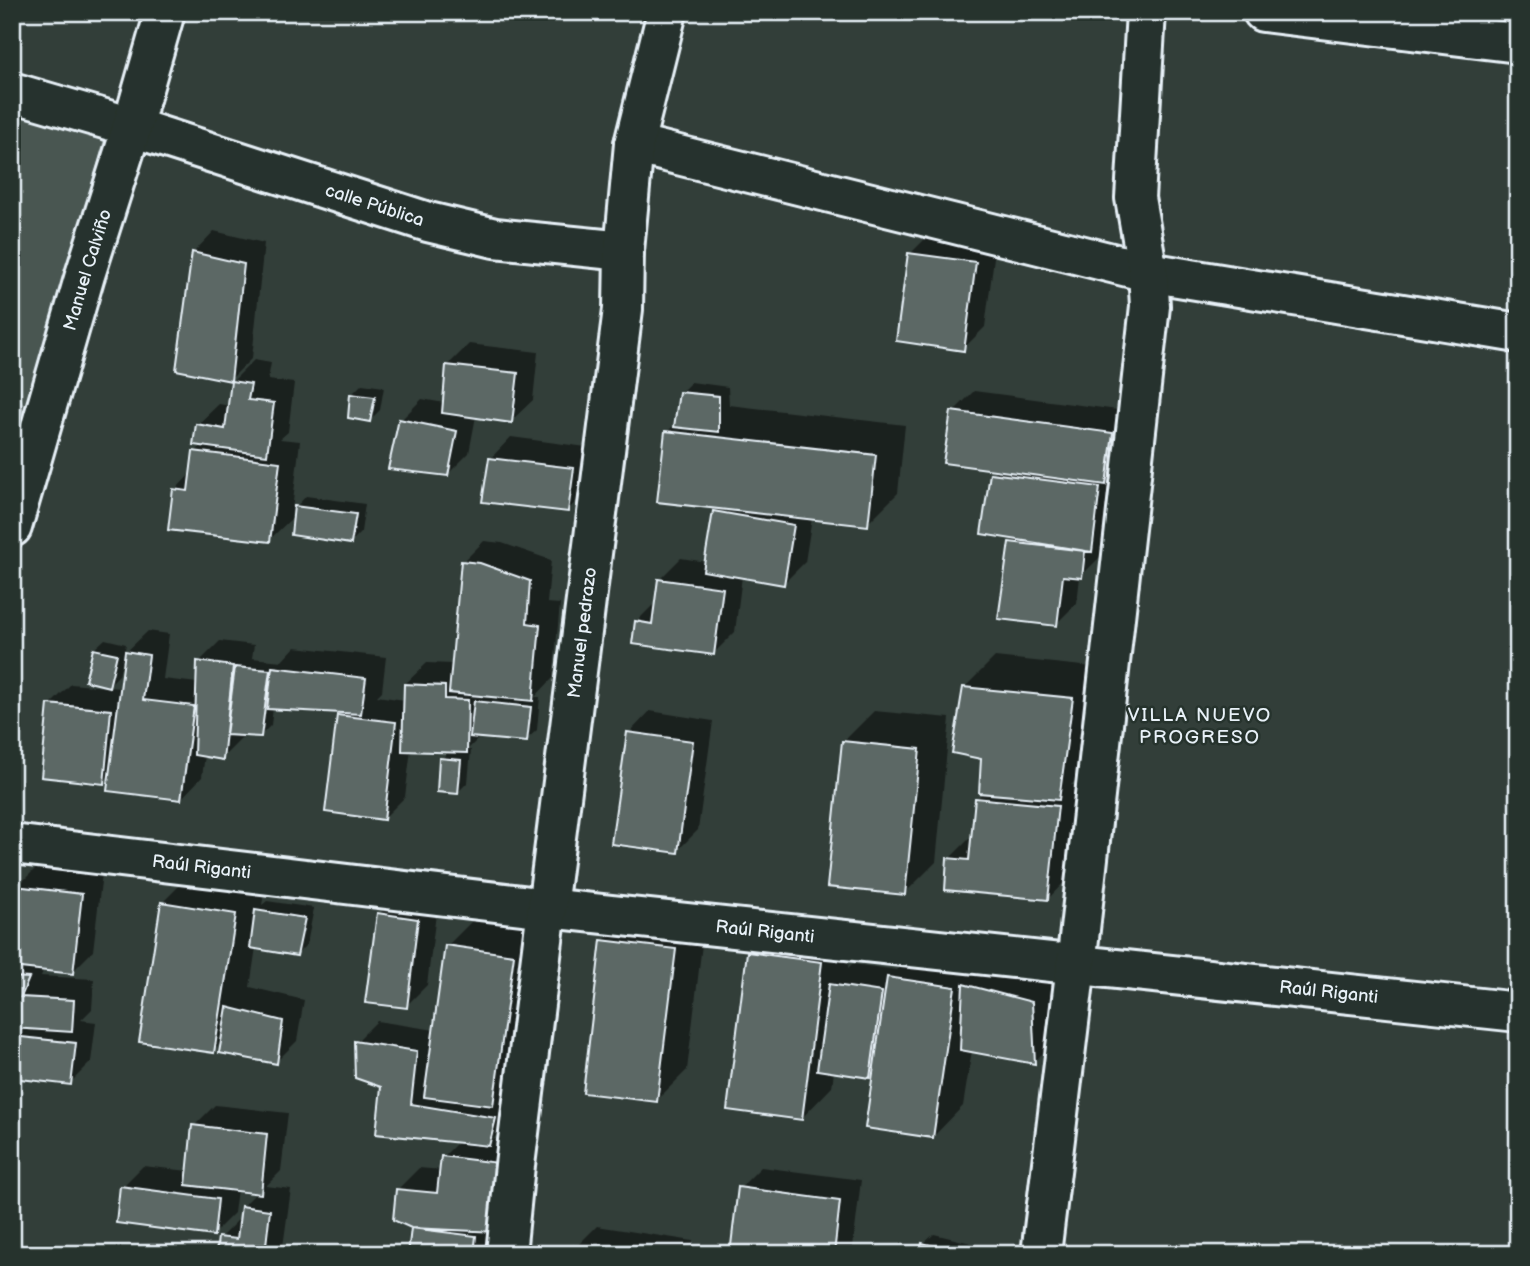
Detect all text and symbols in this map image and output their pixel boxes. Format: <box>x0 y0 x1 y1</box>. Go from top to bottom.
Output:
street label: calle Pública <box>323 180 427 231</box>
street label: Manuel Calviño <box>59 207 116 333</box>
street label: Manuel pedrazo <box>564 566 601 699</box>
district label: VILLA NUEVO PROGRESO <box>1128 704 1272 749</box>
street label: Raúl Riganti <box>151 851 252 884</box>
street label: Raúl Riganti <box>714 916 815 948</box>
street label: Raúl Riganti <box>1278 976 1379 1008</box>

